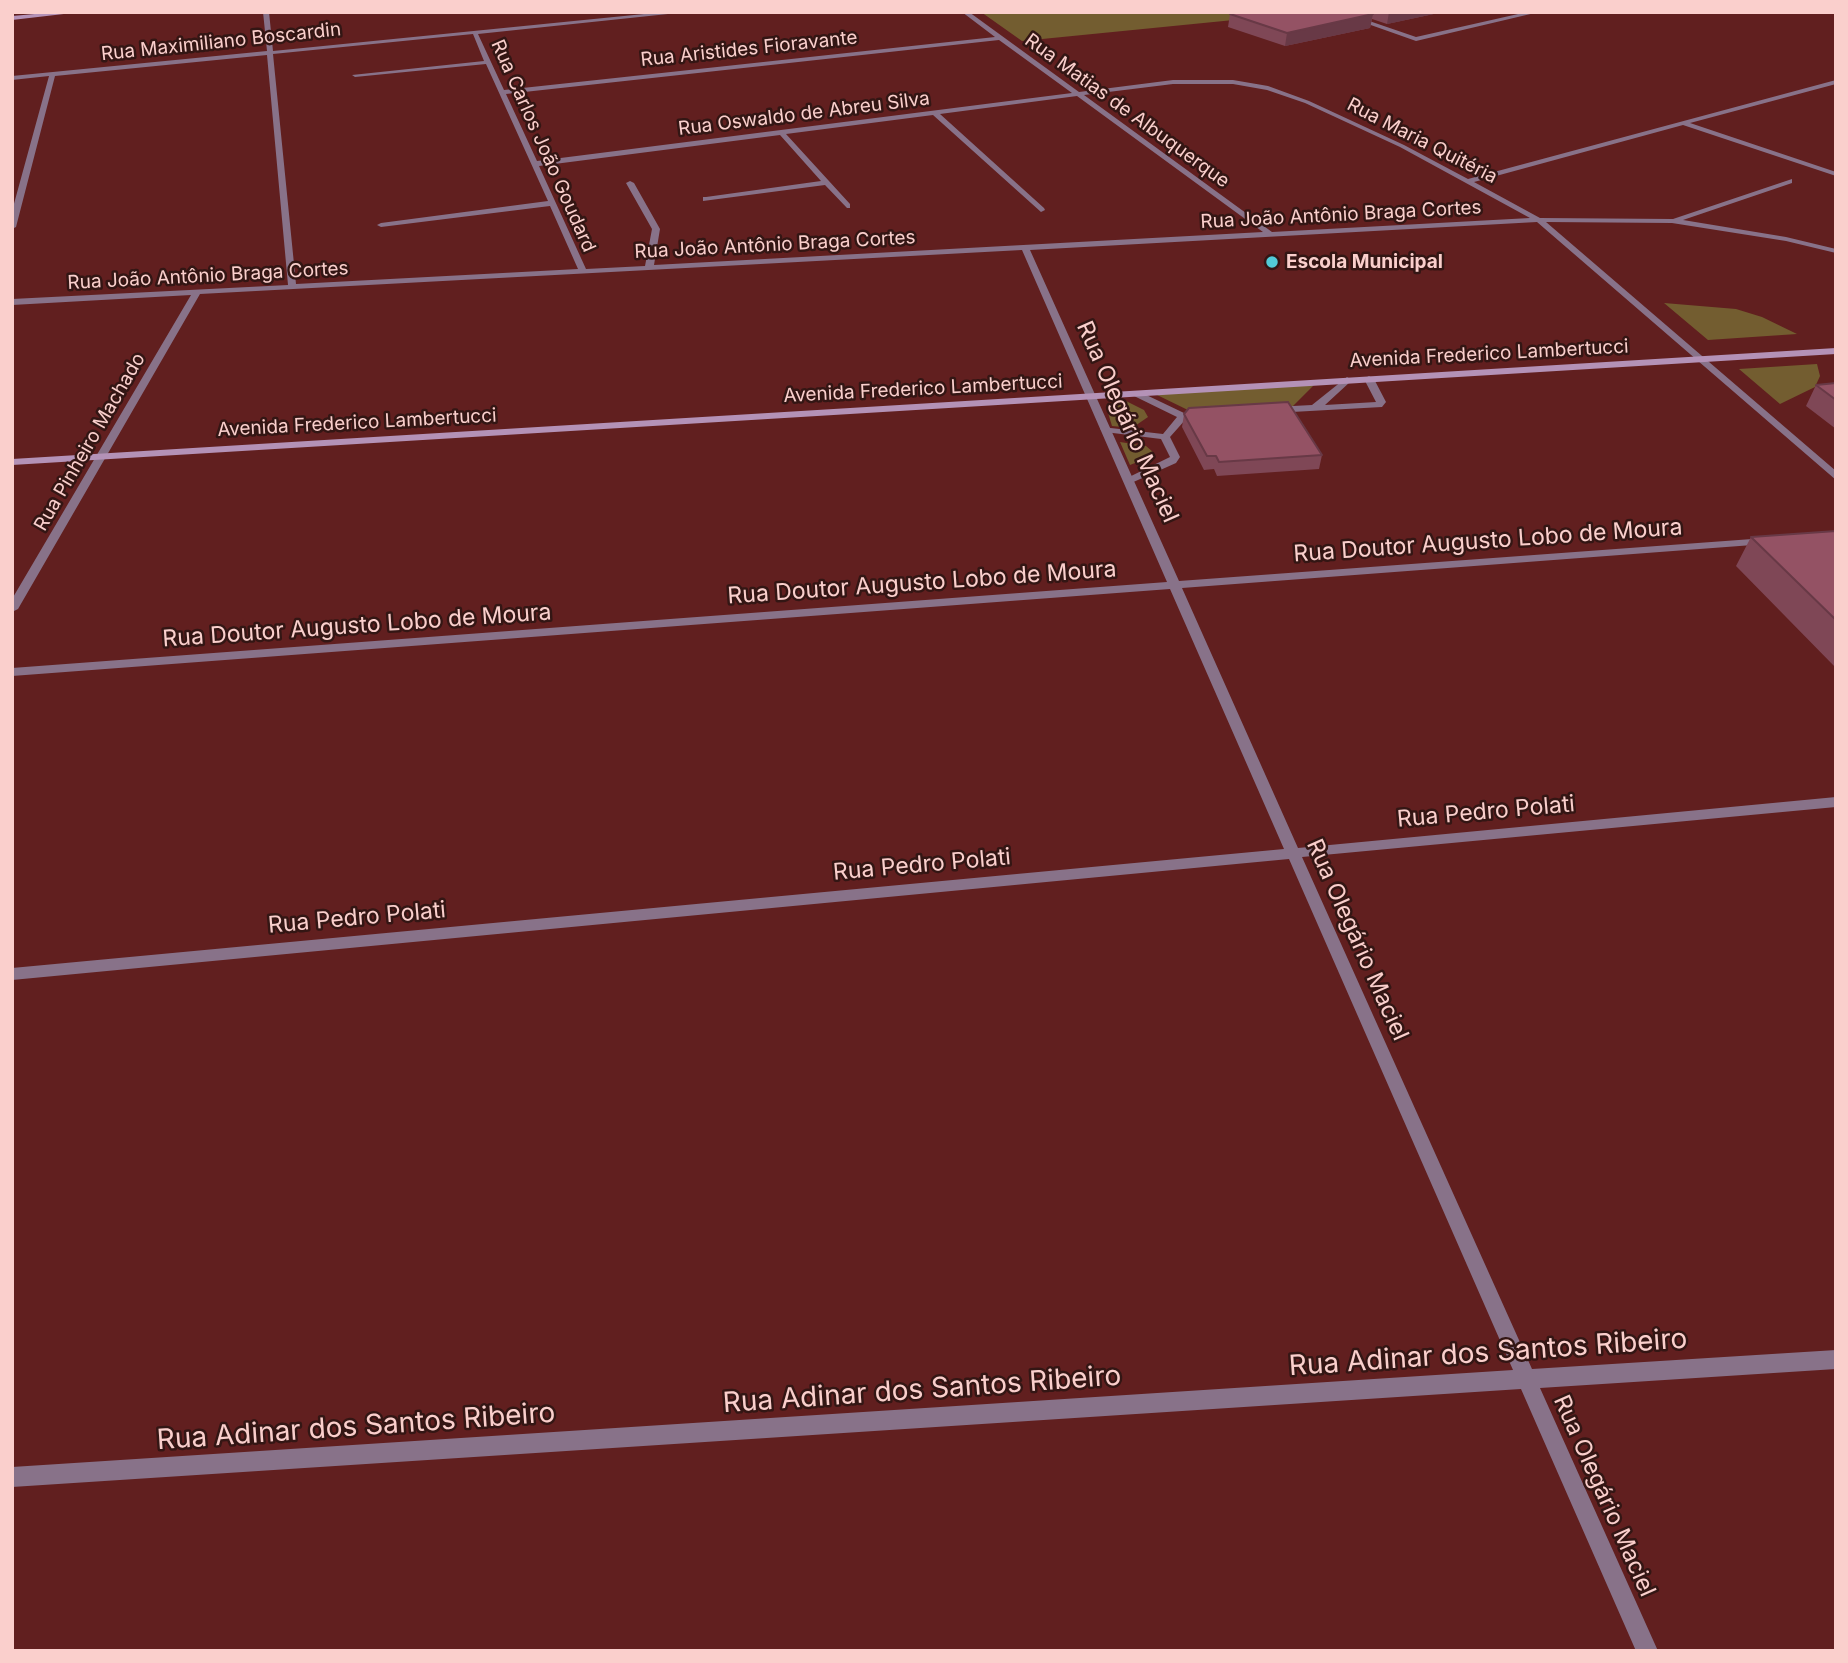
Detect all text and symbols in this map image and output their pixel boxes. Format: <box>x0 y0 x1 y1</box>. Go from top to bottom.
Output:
street label: Rua Maximiliano Boscardin <box>100 18 342 66</box>
street label: Rua Aristides Fioravante <box>639 26 859 72</box>
street label: Rua Matias de Albuquerque <box>1020 29 1234 193</box>
street label: Rua Carlos João Goudard <box>486 36 600 256</box>
street label: Rua Oswaldo de Abreu Silva <box>677 87 931 141</box>
street label: Rua Maria Quitéria <box>1343 93 1501 189</box>
street label: Rua João Antônio Braga Cortes <box>1200 196 1482 234</box>
street label: Rua João Antônio Braga Cortes <box>634 226 916 264</box>
place label: Escola Municipal <box>1286 251 1443 273</box>
marker: Escola Municipal <box>1264 254 1280 270</box>
street label: Rua João Antônio Braga Cortes <box>67 257 349 295</box>
street label: Rua Olegário Maciel <box>1070 317 1184 527</box>
street label: Avenida Frederico Lambertucci <box>1349 335 1629 373</box>
street label: Rua Pinheiro Machado <box>30 349 150 535</box>
street label: Avenida Frederico Lambertucci <box>783 370 1063 408</box>
street label: Avenida Frederico Lambertucci <box>217 404 497 442</box>
street label: Rua Doutor Augusto Lobo de Moura <box>1293 514 1683 568</box>
street label: Rua Doutor Augusto Lobo de Moura <box>727 556 1117 610</box>
street label: Rua Doutor Augusto Lobo de Moura <box>162 599 552 653</box>
street label: Rua Pedro Polati <box>1396 790 1576 834</box>
street label: Rua Olegário Maciel <box>1300 835 1414 1045</box>
street label: Rua Pedro Polati <box>832 843 1012 887</box>
street label: Rua Pedro Polati <box>267 896 447 940</box>
street label: Rua Adinar dos Santos Ribeiro <box>1288 1322 1688 1384</box>
street label: Rua Adinar dos Santos Ribeiro <box>722 1359 1122 1421</box>
street label: Rua Olegário Maciel <box>1547 1391 1661 1601</box>
street label: Rua Adinar dos Santos Ribeiro <box>156 1396 556 1458</box>

